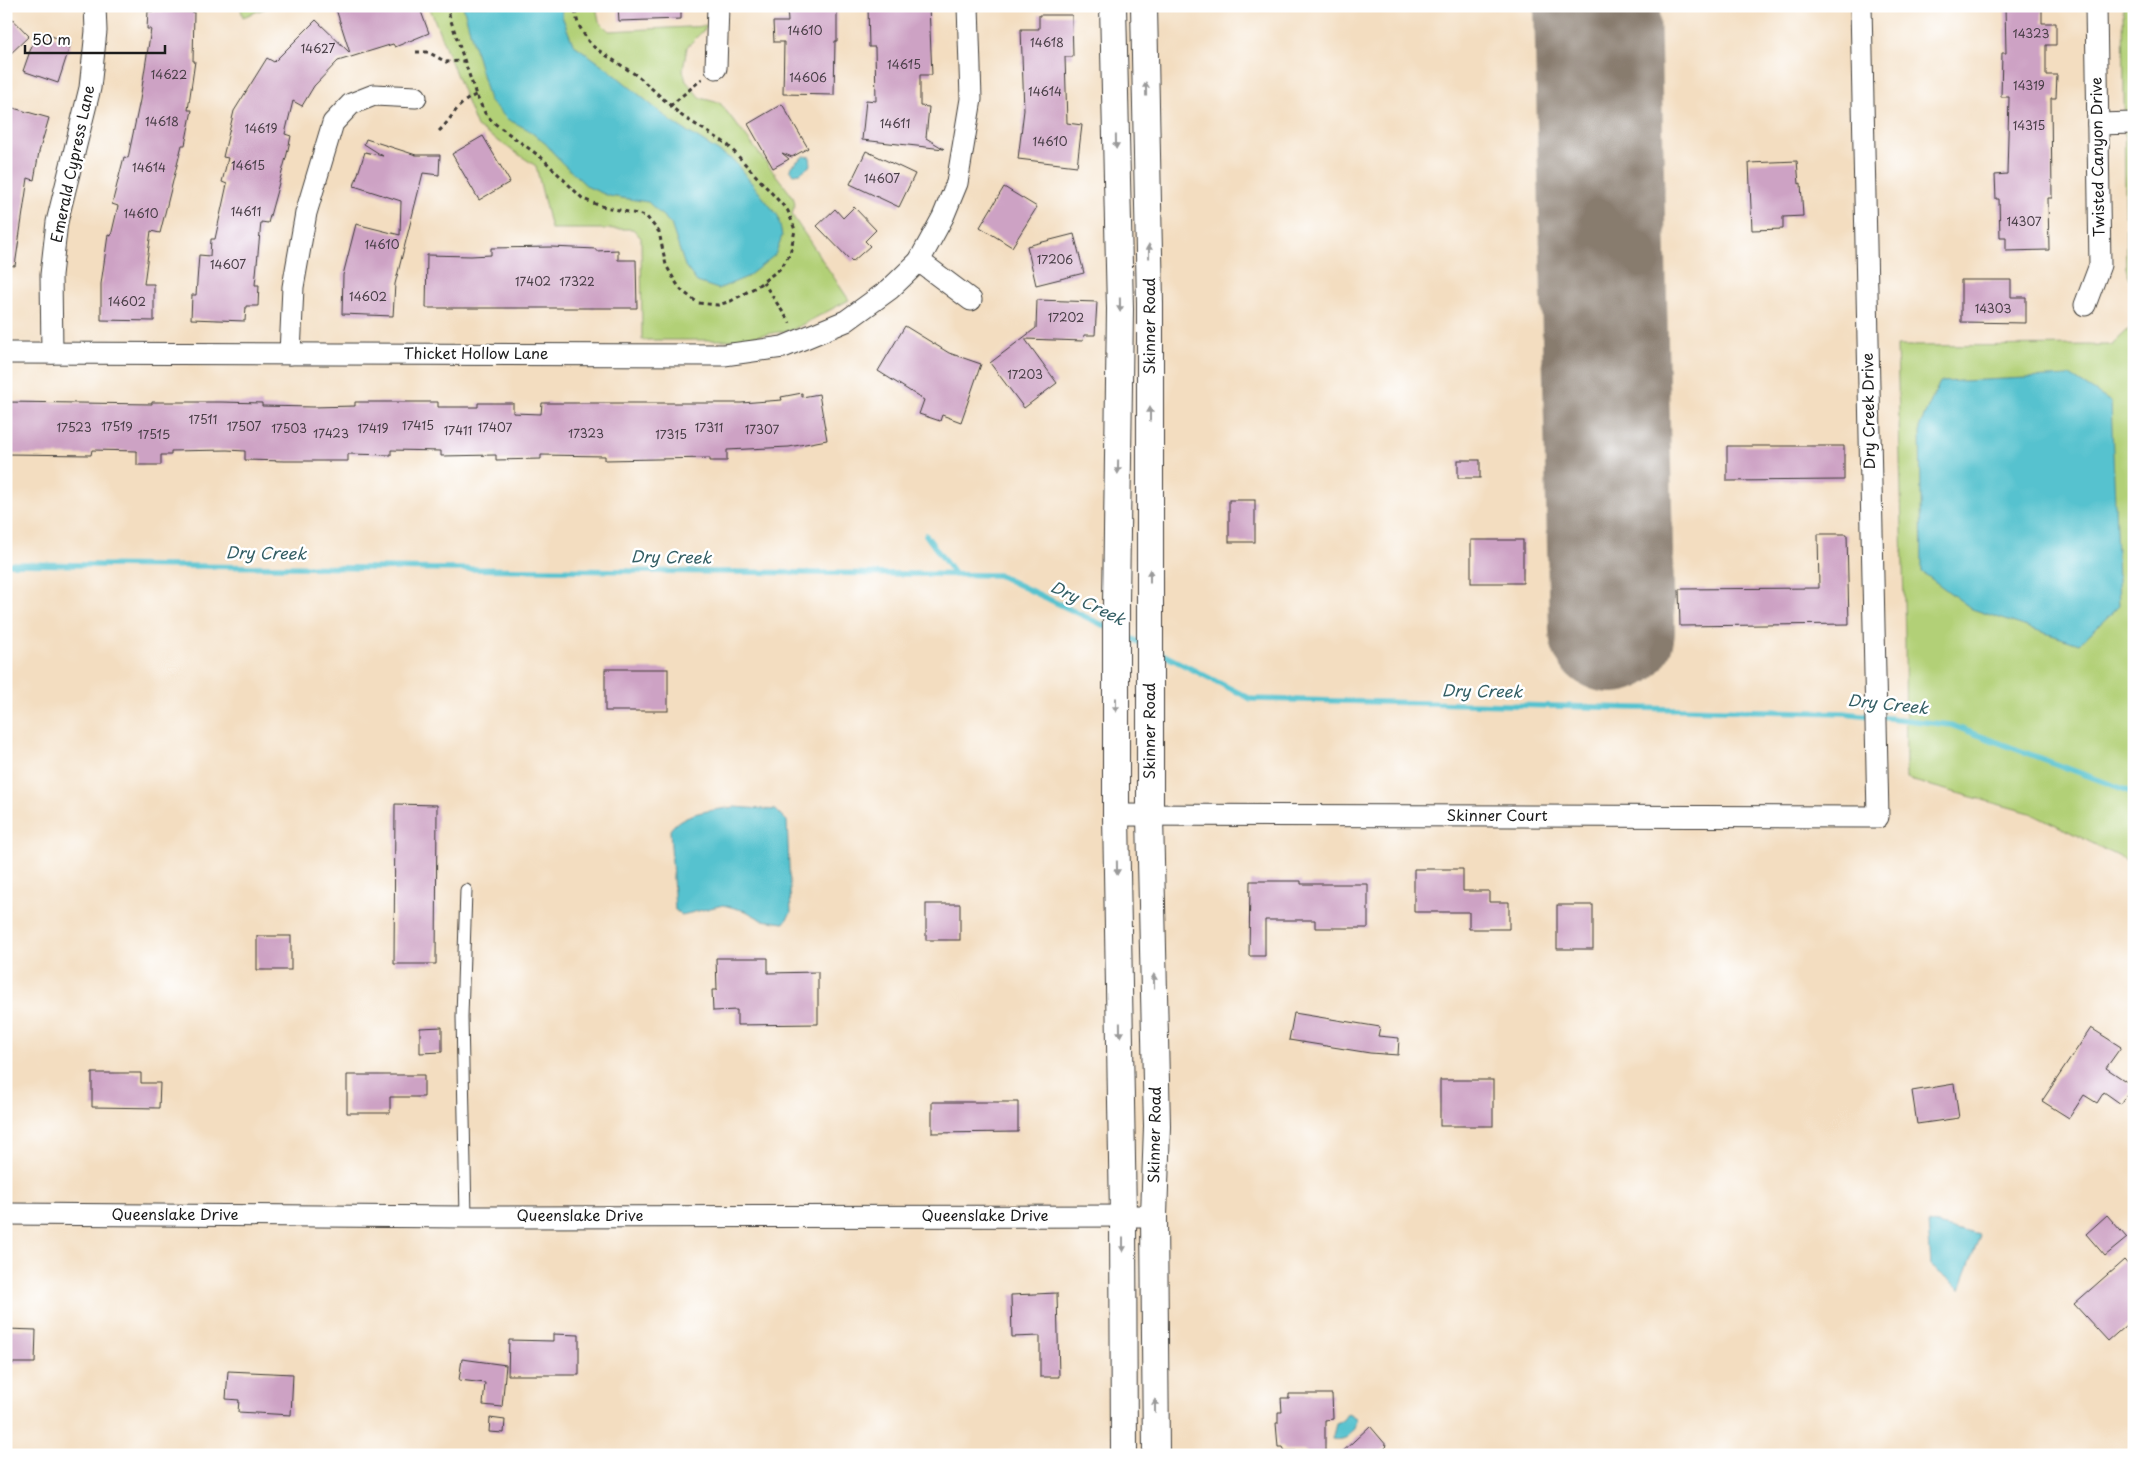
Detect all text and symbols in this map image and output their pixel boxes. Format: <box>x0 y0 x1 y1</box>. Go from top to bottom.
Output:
house number: 14610 <box>788 21 823 39</box>
scale bar <box>25 22 165 54</box>
house number: 14323 <box>2013 24 2049 42</box>
text: 50 m <box>32 27 71 50</box>
house number: 14618 <box>1030 33 1064 51</box>
house number: 14627 <box>301 39 336 57</box>
house number: 14615 <box>887 55 921 73</box>
house number: 14622 <box>151 65 187 83</box>
house number: 14606 <box>789 68 827 86</box>
house number: 14319 <box>2013 76 2045 94</box>
street label: Twisted Canyon Drive <box>2084 77 2109 237</box>
one-way arrow <box>1142 81 1150 97</box>
house number: 14614 <box>1028 82 1062 100</box>
street label: Emerald Cypress Lane <box>44 83 99 245</box>
house number: 14618 <box>145 112 179 130</box>
house number: 14611 <box>880 114 910 132</box>
house number: 14315 <box>2013 116 2045 134</box>
house number: 14619 <box>244 119 278 137</box>
house number: 14610 <box>1033 132 1068 150</box>
one-way arrow <box>1112 135 1120 151</box>
house number: 14615 <box>231 156 265 174</box>
house number: 14614 <box>132 158 166 176</box>
house number: 14607 <box>864 169 900 187</box>
house number: 14611 <box>231 202 261 220</box>
house number: 14610 <box>124 204 159 222</box>
house number: 14307 <box>2006 212 2042 230</box>
house number: 14610 <box>365 235 400 253</box>
one-way arrow <box>1145 243 1153 259</box>
house number: 17206 <box>1037 250 1073 268</box>
house number: 14607 <box>210 255 246 273</box>
house number: 17402 <box>515 272 551 290</box>
house number: 17322 <box>559 272 595 290</box>
street label: Skinner Road <box>1137 277 1160 374</box>
house number: 14602 <box>349 287 387 305</box>
house number: 14602 <box>108 292 146 310</box>
one-way arrow <box>1116 297 1124 313</box>
house number: 14303 <box>1975 299 2011 317</box>
house number: 17202 <box>1048 308 1084 326</box>
street label: Thicket Hollow Lane <box>403 341 549 364</box>
street label: Dry Creek Drive <box>1855 353 1880 469</box>
house number: 17203 <box>1007 365 1043 383</box>
one-way arrow <box>1146 406 1154 422</box>
house number: 17511 <box>189 410 217 428</box>
house number: 17415 <box>402 416 434 434</box>
house number: 17519 <box>101 417 133 435</box>
house number: 17507 <box>227 417 261 435</box>
house number: 17523 <box>56 418 92 436</box>
house number: 17407 <box>478 418 512 436</box>
house number: 17311 <box>695 418 723 436</box>
house number: 17503 <box>271 419 307 437</box>
house number: 17419 <box>357 419 389 437</box>
house number: 17307 <box>745 420 779 438</box>
house number: 17411 <box>444 421 472 439</box>
house number: 17423 <box>313 424 349 442</box>
house number: 17323 <box>568 424 604 442</box>
house number: 17515 <box>138 425 170 443</box>
house number: 17315 <box>655 425 687 443</box>
one-way arrow <box>1114 460 1122 476</box>
water label: Dry Creek <box>226 539 308 565</box>
water label: Dry Creek <box>631 543 713 569</box>
one-way arrow <box>1146 568 1154 584</box>
water label: Dry Creek <box>1047 574 1131 631</box>
water label: Dry Creek <box>1442 677 1524 703</box>
street label: Skinner Road <box>1137 682 1160 779</box>
water label: Dry Creek <box>1847 687 1931 719</box>
one-way arrow <box>1112 698 1120 714</box>
street label: Skinner Court <box>1446 803 1548 826</box>
one-way arrow <box>1113 860 1121 876</box>
one-way arrow <box>1149 973 1157 989</box>
one-way arrow <box>1116 1023 1124 1039</box>
street label: Skinner Road <box>1141 1086 1166 1184</box>
street label: Queenslake Drive <box>112 1202 238 1225</box>
street label: Queenslake Drive <box>517 1203 643 1226</box>
street label: Queenslake Drive <box>922 1203 1048 1226</box>
one-way arrow <box>1119 1238 1127 1254</box>
one-way arrow <box>1151 1398 1159 1414</box>

